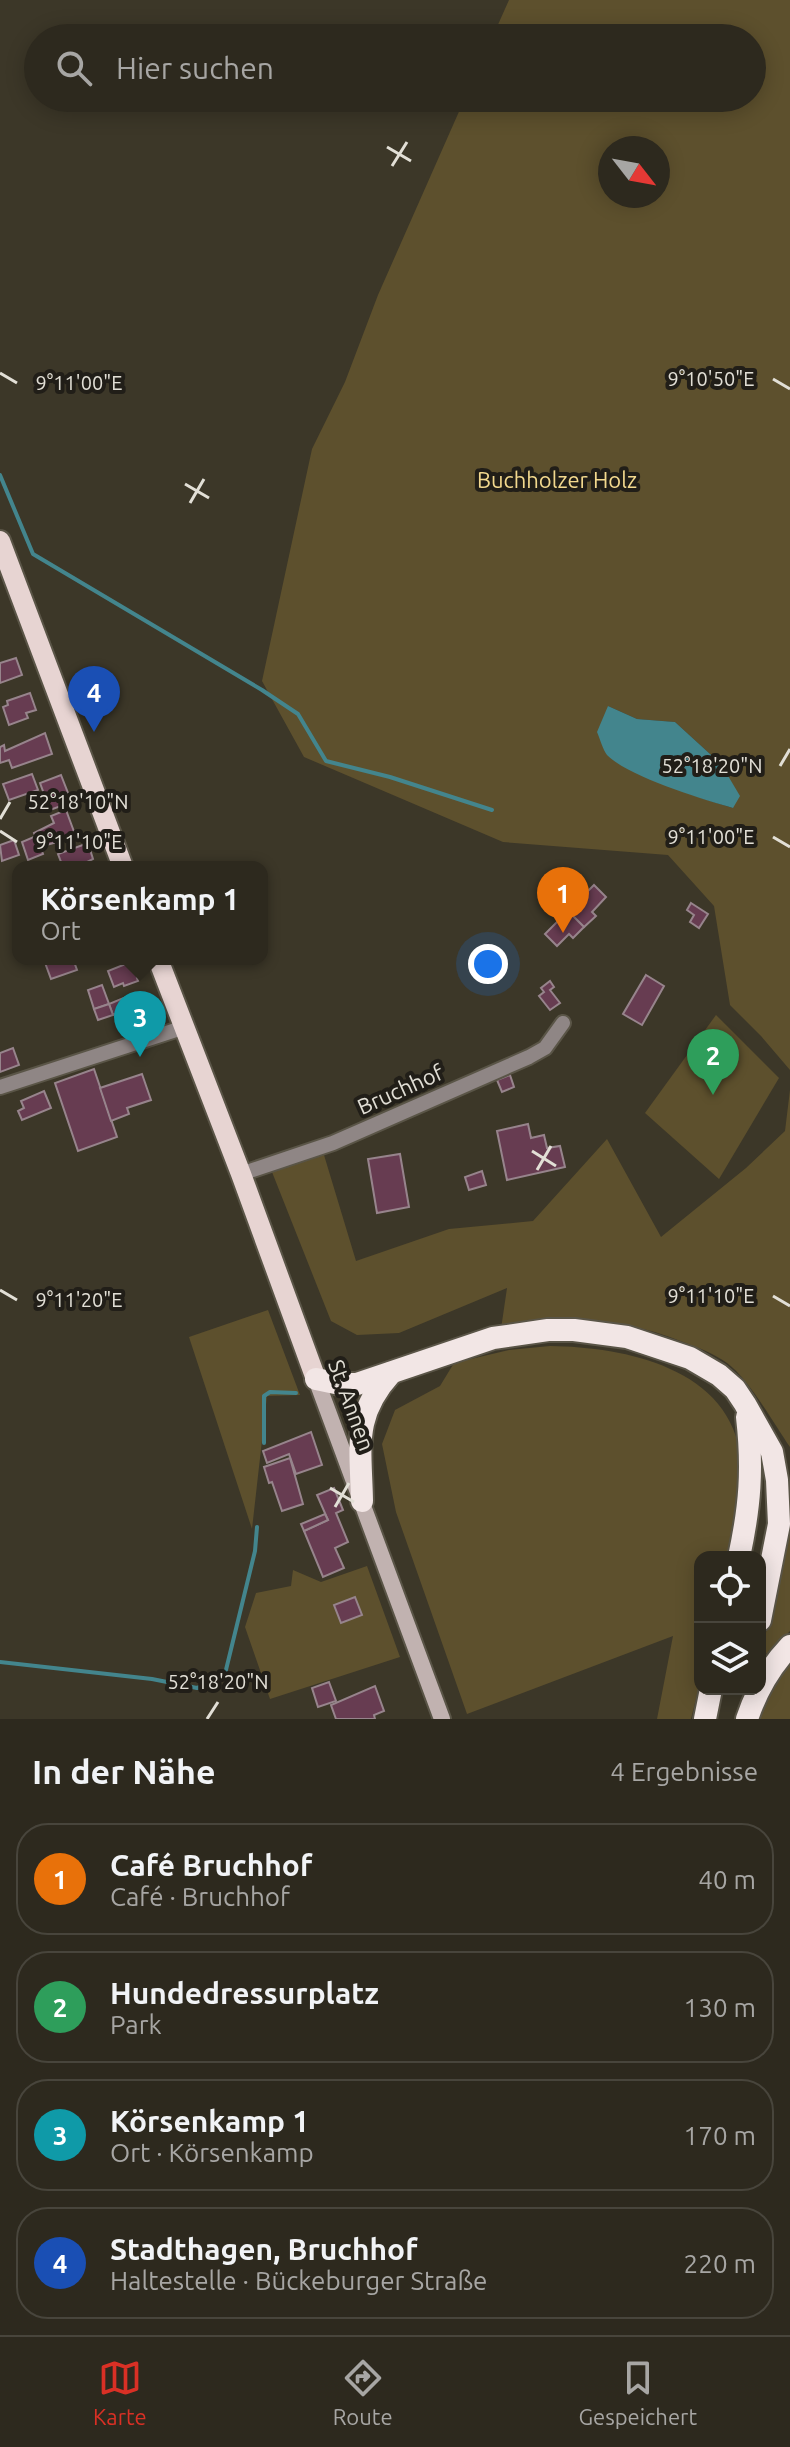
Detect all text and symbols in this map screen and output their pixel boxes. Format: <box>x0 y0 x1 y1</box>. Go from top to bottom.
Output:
search box <box>24 24 766 112</box>
icon: search <box>52 46 96 90</box>
text: Hier suchen <box>116 51 274 85</box>
north arrow <box>598 136 670 208</box>
text: 9°10'50"E <box>668 367 754 390</box>
text: 9°11'00"E <box>36 371 122 394</box>
park label: Buchholzer Holz <box>477 467 637 492</box>
pin: 4 <box>68 666 120 732</box>
text: 52°18'20"N <box>661 754 763 777</box>
text: 52°18'10"N <box>27 790 129 813</box>
text: 9°11'00"E <box>668 825 754 848</box>
text: 9°11'10"E <box>36 830 122 853</box>
popup <box>12 861 268 965</box>
pin: 1 <box>537 867 589 933</box>
text: Körsenkamp 1 <box>40 882 240 916</box>
text: Ort <box>40 916 81 945</box>
your location <box>468 944 508 984</box>
pin: 3 <box>114 991 166 1057</box>
pin: 2 <box>687 1029 739 1095</box>
street label: Bruchhof <box>353 1059 447 1119</box>
text: 9°11'10"E <box>668 1284 754 1307</box>
text: 9°11'20"E <box>36 1288 122 1311</box>
street label: St. Annen <box>324 1356 380 1454</box>
map controls <box>694 1551 766 1695</box>
button: locate <box>694 1551 766 1623</box>
button: layers <box>694 1623 766 1695</box>
text: 52°18'20"N <box>167 1670 269 1693</box>
text: In der Nähe <box>32 1752 215 1790</box>
text: 4 Ergebnisse <box>610 1757 758 1786</box>
text: Café Bruchhof <box>110 1848 312 1882</box>
text: 1 <box>53 1865 67 1894</box>
text: 40 m <box>698 1865 756 1894</box>
text: Café · Bruchhof <box>110 1882 290 1911</box>
text: Hundedressurplatz <box>110 1976 379 2010</box>
text: 2 <box>53 1993 67 2022</box>
text: 130 m <box>684 1993 756 2022</box>
text: Park <box>110 2010 162 2039</box>
text: Körsenkamp 1 <box>110 2104 309 2138</box>
text: 3 <box>53 2121 67 2150</box>
text: 170 m <box>684 2121 756 2150</box>
text: Ort · Körsenkamp <box>110 2138 314 2167</box>
text: Stadthagen, Bruchhof <box>110 2232 418 2266</box>
text: 4 <box>53 2249 67 2278</box>
text: 220 m <box>684 2249 756 2278</box>
text: Haltestelle · Bückeburger Straße <box>110 2266 487 2295</box>
tab: Karte <box>93 2356 147 2429</box>
tab: Route <box>333 2356 393 2429</box>
tab: Gespeichert <box>578 2356 697 2429</box>

